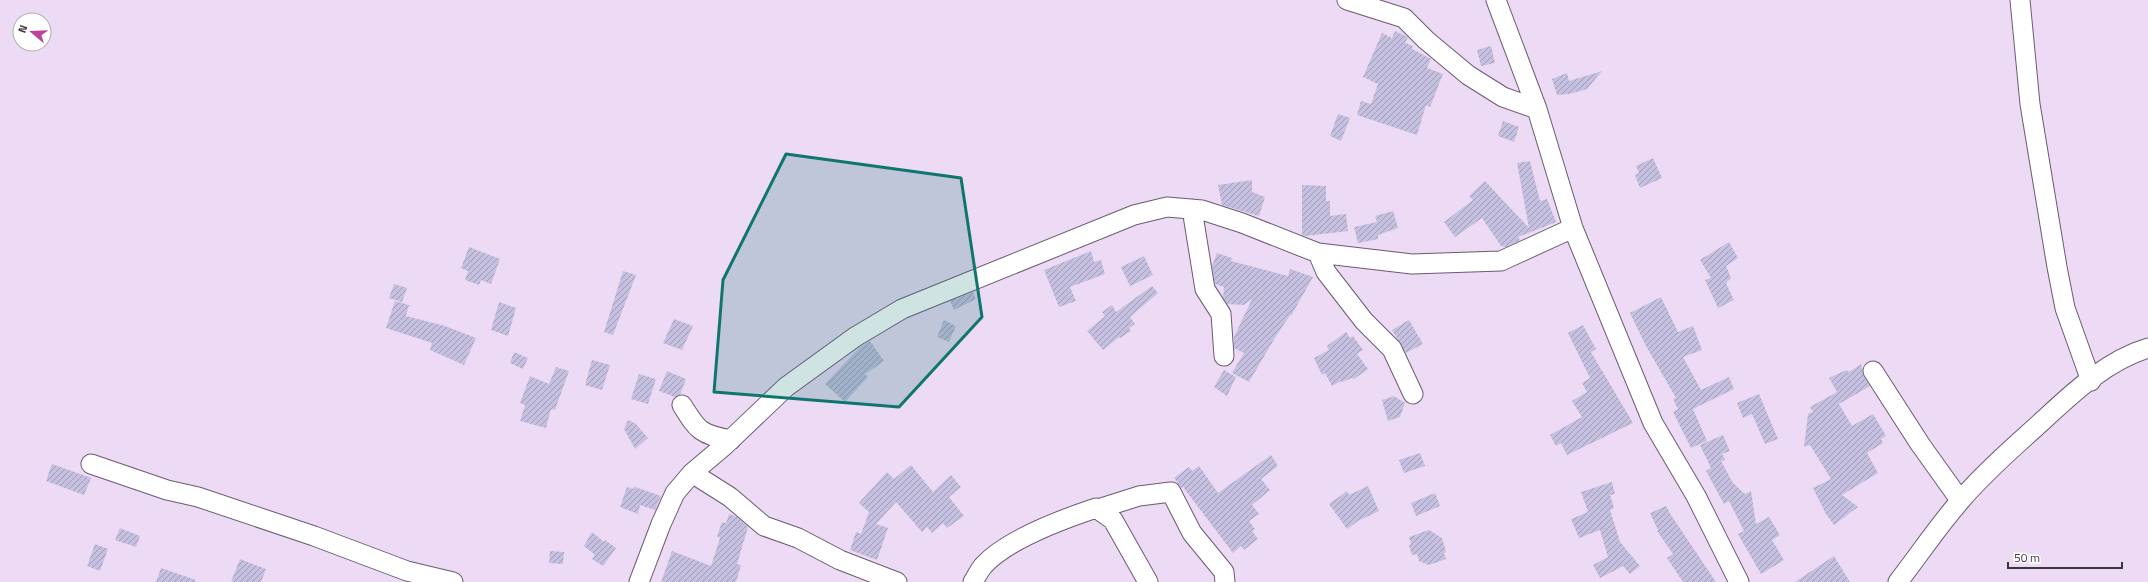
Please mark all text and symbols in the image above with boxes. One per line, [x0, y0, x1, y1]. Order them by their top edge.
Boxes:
north arrow [12, 12, 52, 52]
text: N [14, 23, 31, 35]
scale bar [2008, 544, 2122, 570]
text: 50 m [2014, 548, 2040, 567]

